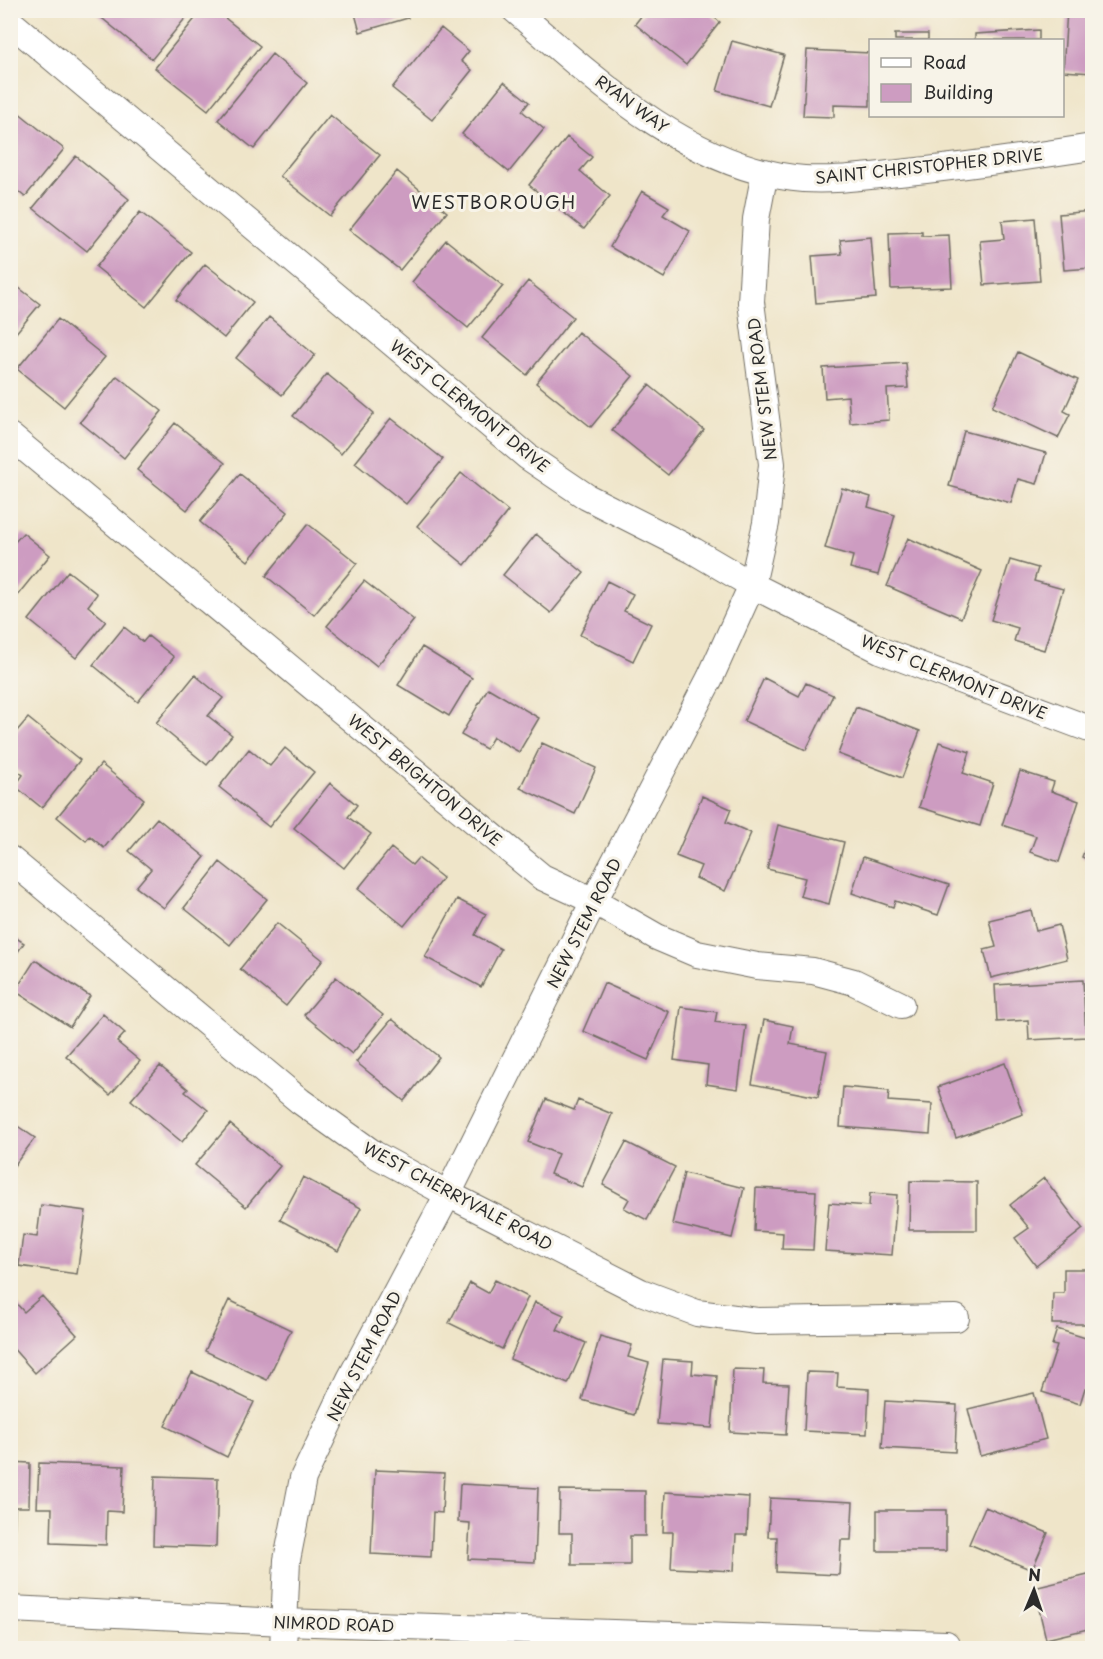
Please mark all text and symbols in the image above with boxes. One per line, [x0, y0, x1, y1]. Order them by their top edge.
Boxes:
legend [869, 39, 1064, 117]
text: Road [923, 48, 967, 75]
street label: RYAN WAY [591, 68, 674, 138]
text: Building [923, 78, 993, 105]
street label: SAINT CHRISTOPHER DRIVE [814, 141, 1044, 189]
district label: WESTBOROUGH [411, 188, 577, 215]
street label: NEW STEM ROAD [740, 316, 782, 462]
street label: WEST CLERMONT DRIVE [386, 333, 556, 477]
street label: WEST CLERMONT DRIVE [858, 628, 1051, 725]
street label: WEST BRIGHTON DRIVE [344, 708, 508, 851]
street label: NEW STEM ROAD [540, 853, 626, 992]
street label: WEST CHERRYVALE ROAD [360, 1135, 557, 1255]
street label: NEW STEM ROAD [320, 1286, 406, 1425]
north arrow [1004, 1560, 1064, 1620]
text: N [1028, 1562, 1041, 1586]
street label: NIMROD ROAD [273, 1609, 395, 1637]

